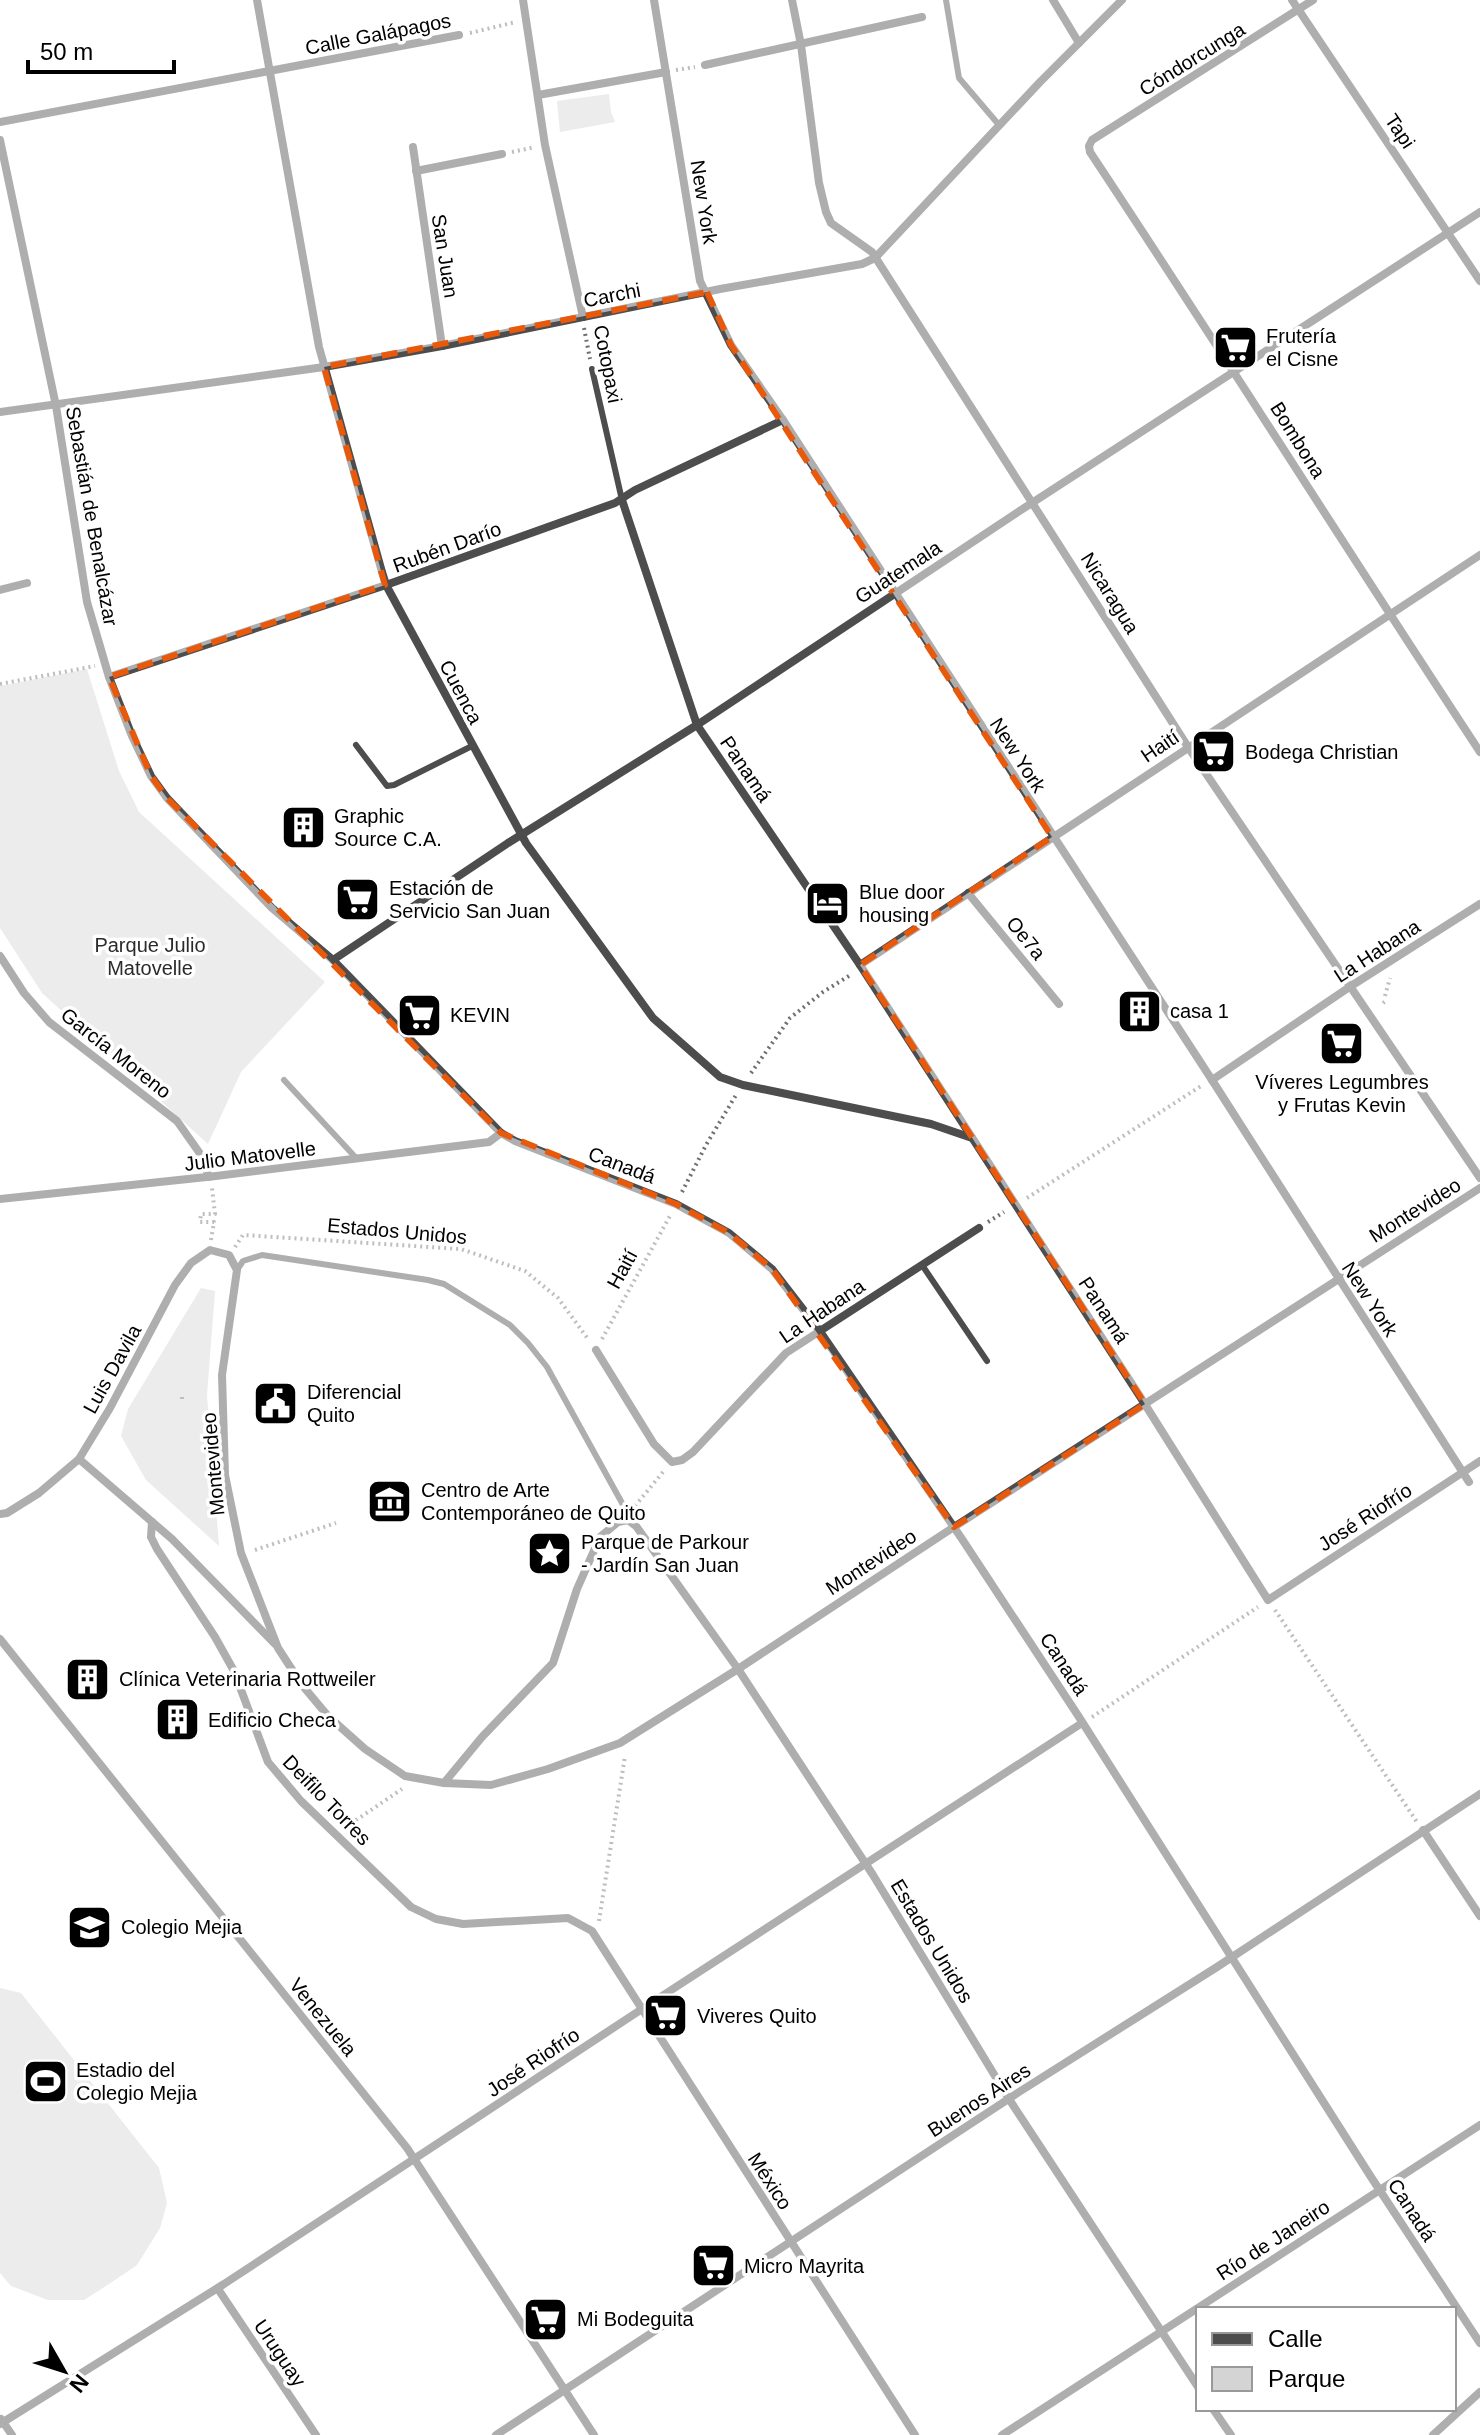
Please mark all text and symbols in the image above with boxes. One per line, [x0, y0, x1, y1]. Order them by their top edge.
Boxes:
street label: Calle Galápagos [303, 9, 453, 59]
street label: Cóndorcunga [1135, 17, 1249, 100]
scale bar [28, 24, 174, 74]
text: 50 m [40, 38, 93, 65]
street label: Tapi [1381, 110, 1419, 152]
street label: New York [687, 159, 722, 246]
street label: San Juan [428, 213, 462, 299]
street label: Carchi [582, 279, 642, 311]
street label: Cotopaxi [590, 323, 626, 405]
supermarket icon: Frutería el Cisne [1211, 323, 1259, 371]
place label: Frutería el Cisne [1266, 325, 1338, 370]
street label: Bombona [1266, 398, 1330, 483]
street label: Sebastián de Benalcázar [62, 405, 122, 628]
street label: Rubén Darío [390, 517, 504, 577]
street label: Guatemala [851, 536, 946, 608]
street label: Nicaragua [1077, 549, 1144, 638]
street label: Cuenca [435, 656, 487, 728]
street label: New York [986, 714, 1051, 797]
street label: Haití [1137, 725, 1184, 767]
supermarket icon: Bodega Christian [1190, 728, 1238, 776]
street label: Panamá [716, 732, 776, 807]
place label: Bodega Christian [1245, 741, 1398, 763]
building icon: Graphic Source C.A. [279, 803, 327, 851]
place label: Graphic Source C.A. [334, 805, 442, 850]
supermarket icon: Estación de Servicio San Juan [334, 876, 382, 924]
place label: Estación de Servicio San Juan [389, 877, 550, 922]
hotel icon: Blue door housing [804, 880, 852, 928]
place label: Blue door housing [859, 881, 945, 926]
street label: Oe7a [1002, 912, 1050, 965]
street label: La Habana [1330, 915, 1425, 987]
park label: Parque Julio Matovelle [94, 934, 206, 979]
building icon: casa 1 [1115, 987, 1163, 1035]
supermarket icon: KEVIN [395, 991, 443, 1039]
place label: casa 1 [1170, 1000, 1229, 1022]
street label: García Moreno [57, 1003, 175, 1103]
place label: KEVIN [450, 1004, 510, 1026]
supermarket icon: Víveres Legumbres y Frutas Kevin [1318, 1019, 1366, 1067]
place label: Víveres Legumbres y Frutas Kevin [1255, 1071, 1429, 1116]
street label: Julio Matovelle [183, 1137, 317, 1175]
street label: Canadá [585, 1142, 659, 1188]
street label: Montevideo [1365, 1173, 1465, 1247]
street label: Estados Unidos [326, 1214, 468, 1248]
street label: Haití [602, 1245, 642, 1292]
street label: New York [1338, 1258, 1403, 1341]
street label: Panamá [1074, 1273, 1134, 1348]
street label: La Habana [775, 1274, 869, 1347]
street label: Luis Davila [79, 1320, 146, 1417]
public building icon: Diferencial Quito [252, 1380, 300, 1428]
place label: Diferencial Quito [307, 1381, 401, 1426]
street label: Montevideo [198, 1412, 228, 1516]
museum icon: Centro de Arte Contemporáneo de Quito [366, 1478, 414, 1526]
place label: Centro de Arte Contemporáneo de Quito [421, 1479, 646, 1524]
street label: José Riofrío [1314, 1479, 1416, 1555]
street label: Montevideo [822, 1525, 920, 1599]
place icon: Parque de Parkour - Jardín San Juan [526, 1530, 574, 1578]
place label: Parque de Parkour - Jardín San Juan [581, 1531, 749, 1576]
street label: Canadá [1036, 1629, 1093, 1700]
building icon: Clínica Veterinaria Rottweiler [64, 1655, 112, 1703]
place label: Clínica Veterinaria Rottweiler [119, 1668, 376, 1690]
building icon: Edificio Checa [153, 1696, 201, 1744]
place label: Edificio Checa [208, 1709, 337, 1731]
street label: Deifilo Torres [279, 1751, 375, 1849]
street label: Estados Unidos [886, 1875, 978, 2007]
school or university icon: Colegio Mejia [66, 1903, 114, 1951]
place label: Colegio Mejia [121, 1916, 243, 1938]
street label: Venezuela [285, 1974, 361, 2061]
supermarket icon: Viveres Quito [642, 1992, 690, 2040]
place label: Viveres Quito [697, 2005, 817, 2027]
street label: José Riofrío [483, 2023, 583, 2101]
sports icon: Estadio del Colegio Mejia [21, 2057, 69, 2105]
place label: Estadio del Colegio Mejia [76, 2059, 198, 2104]
street label: Buenos Aires [924, 2059, 1034, 2141]
street label: México [744, 2148, 796, 2214]
street label: Canadá [1384, 2175, 1441, 2246]
street label: Río de Janeiro [1212, 2195, 1334, 2285]
supermarket icon: Micro Mayrita [689, 2242, 737, 2290]
place label: Micro Mayrita [744, 2255, 865, 2277]
supermarket icon: Mi Bodeguita [522, 2295, 570, 2343]
legend [1196, 2307, 1456, 2411]
place label: Mi Bodeguita [577, 2308, 695, 2330]
street label: Uruguay [250, 2316, 310, 2390]
text: Calle [1268, 2325, 1323, 2352]
north arrow [24, 2331, 104, 2411]
text: Parque [1268, 2365, 1345, 2392]
text: N [64, 2369, 94, 2397]

